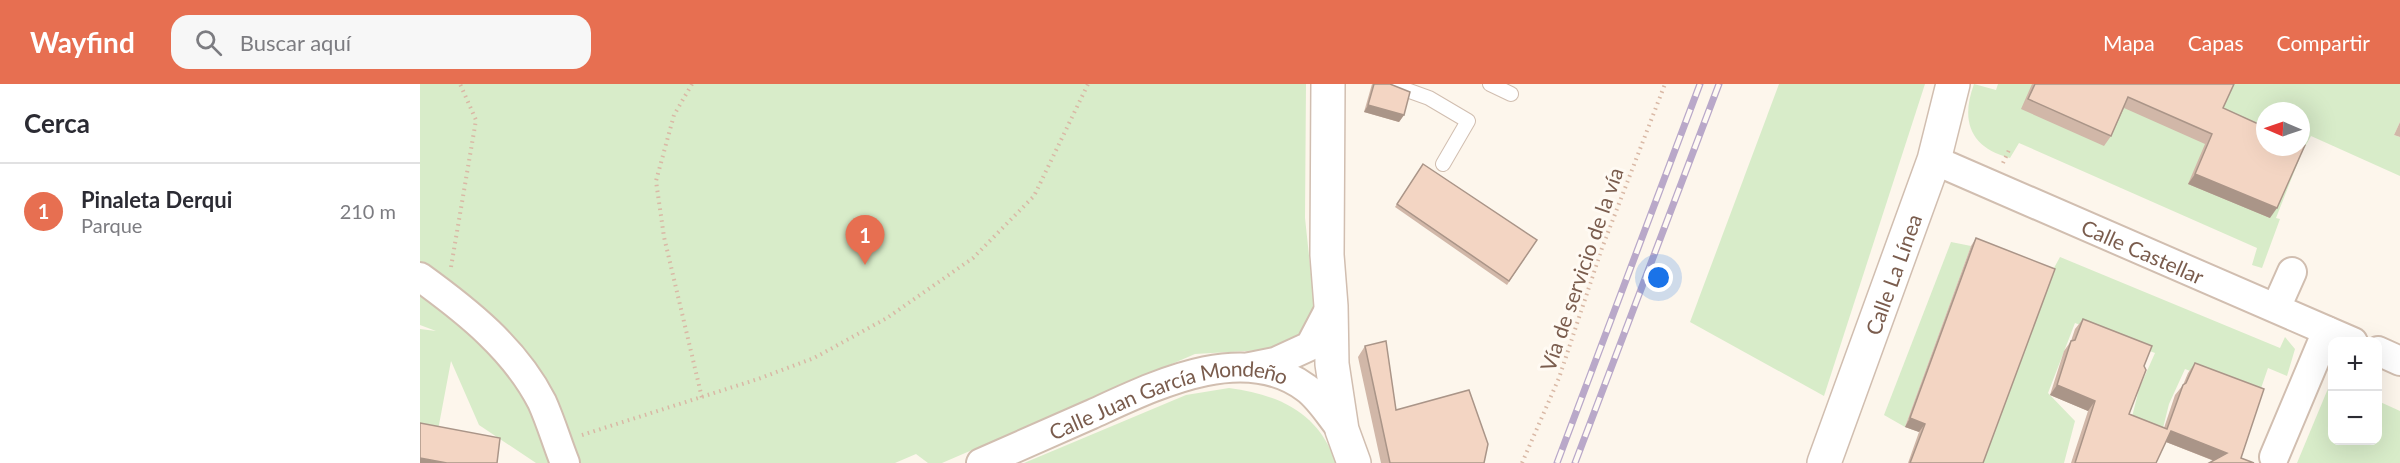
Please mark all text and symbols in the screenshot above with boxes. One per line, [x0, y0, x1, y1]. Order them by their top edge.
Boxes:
search box [171, 15, 591, 69]
text: Wayfind [30, 25, 135, 59]
icon: search [192, 26, 225, 59]
text: Buscar aquí [240, 29, 351, 56]
text: Mapa [2103, 30, 2155, 55]
text: Capas [2188, 30, 2244, 55]
text: Compartir [2277, 30, 2370, 55]
north arrow [2256, 102, 2310, 156]
text: Cerca [24, 107, 90, 139]
street label: Vía de servicio de la vía [1534, 164, 1628, 374]
text: Pinaleta Derqui [81, 186, 232, 213]
text: 1 [38, 199, 49, 223]
text: 210 m [340, 199, 396, 223]
street label: Calle La Línea [1859, 210, 1926, 338]
text: Parque [81, 213, 142, 237]
street label: Calle Castellar [2078, 213, 2209, 289]
pin: 1 [846, 216, 884, 265]
your location [1644, 263, 1673, 292]
map controls [2328, 337, 2382, 445]
button: + [2328, 337, 2382, 391]
street label: Calle Juan García Mondeño [1045, 355, 1292, 444]
button: − [2328, 391, 2382, 445]

